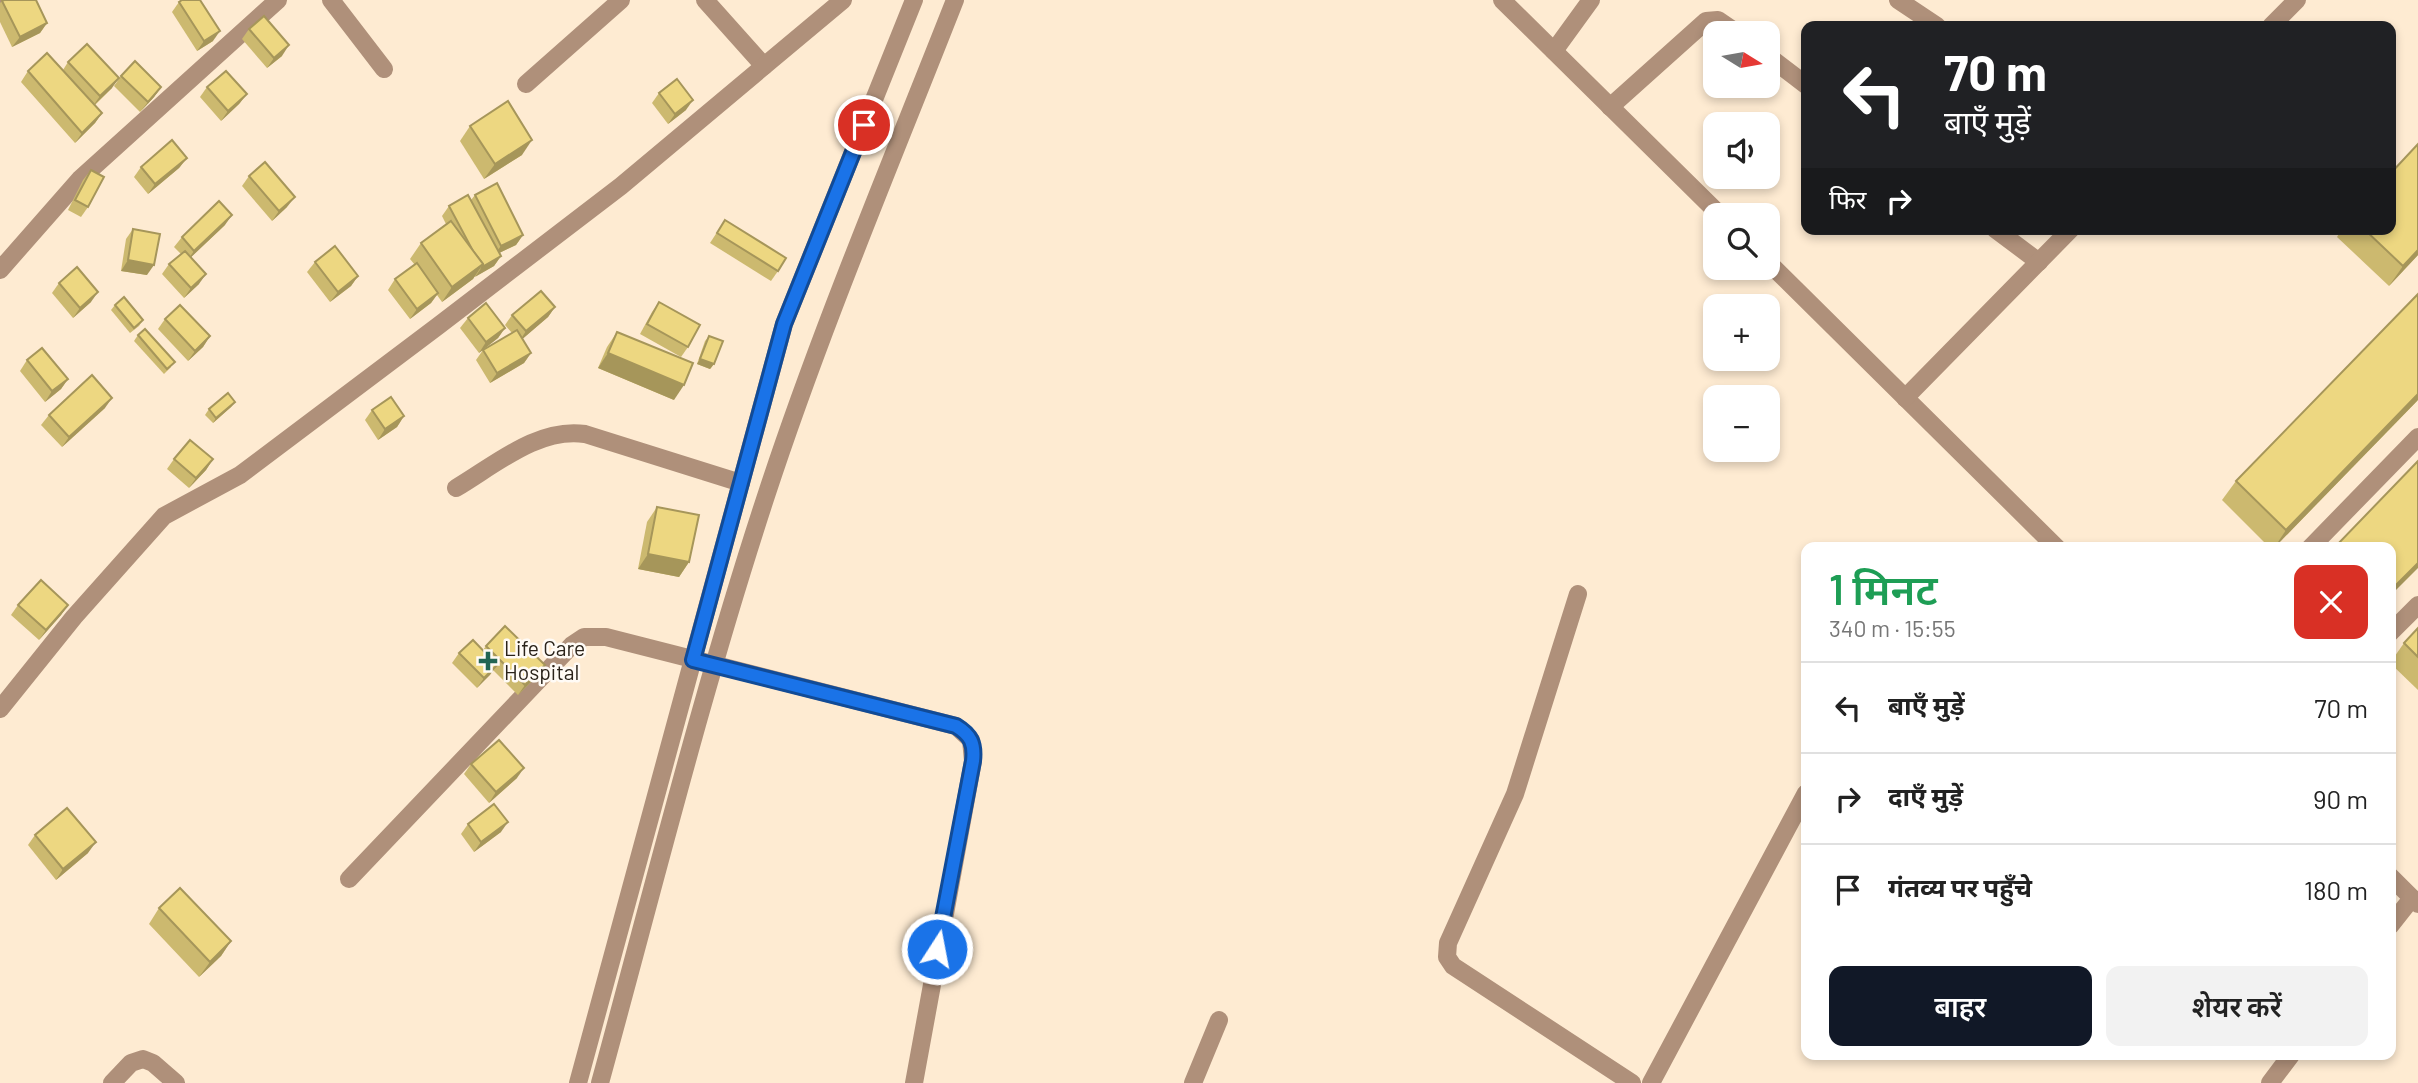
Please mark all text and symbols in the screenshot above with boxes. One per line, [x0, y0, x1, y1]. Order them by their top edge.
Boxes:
north arrow [1703, 21, 1780, 98]
map controls [1703, 21, 1780, 462]
text: 70 m [1944, 42, 2047, 101]
icon: left [1829, 49, 1920, 140]
pin [834, 95, 894, 155]
text: बाएँ मुड़ें [1944, 102, 2031, 140]
icon: arrive [845, 106, 883, 144]
button: sound [1703, 112, 1780, 189]
icon: right [1880, 182, 1918, 220]
text: फिर [1829, 183, 1866, 214]
button: search [1703, 203, 1780, 280]
button: + [1703, 294, 1780, 371]
button: − [1703, 385, 1780, 462]
text: 1 मिनट [1829, 563, 1938, 613]
button: close [2294, 565, 2368, 639]
text: 340 m · 15:55 [1829, 614, 1955, 642]
place label: Life Care Hospital [504, 635, 585, 684]
marker: Life Care Hospital [478, 651, 498, 671]
icon: left [1829, 689, 1867, 727]
text: बाएँ मुड़ें [1888, 689, 1965, 720]
text: 70 m [2314, 692, 2368, 723]
icon: right [1829, 780, 1867, 818]
text: दाएँ मुड़ें [1888, 780, 1963, 811]
text: 90 m [2313, 783, 2368, 814]
icon: arrive [1829, 871, 1867, 909]
text: गंतव्य पर पहुँचे [1888, 871, 2032, 902]
text: 180 m [2304, 874, 2368, 905]
position arrow [900, 912, 974, 986]
button: बाहर [1829, 966, 2092, 1046]
button: शेयर करें [2106, 966, 2368, 1046]

